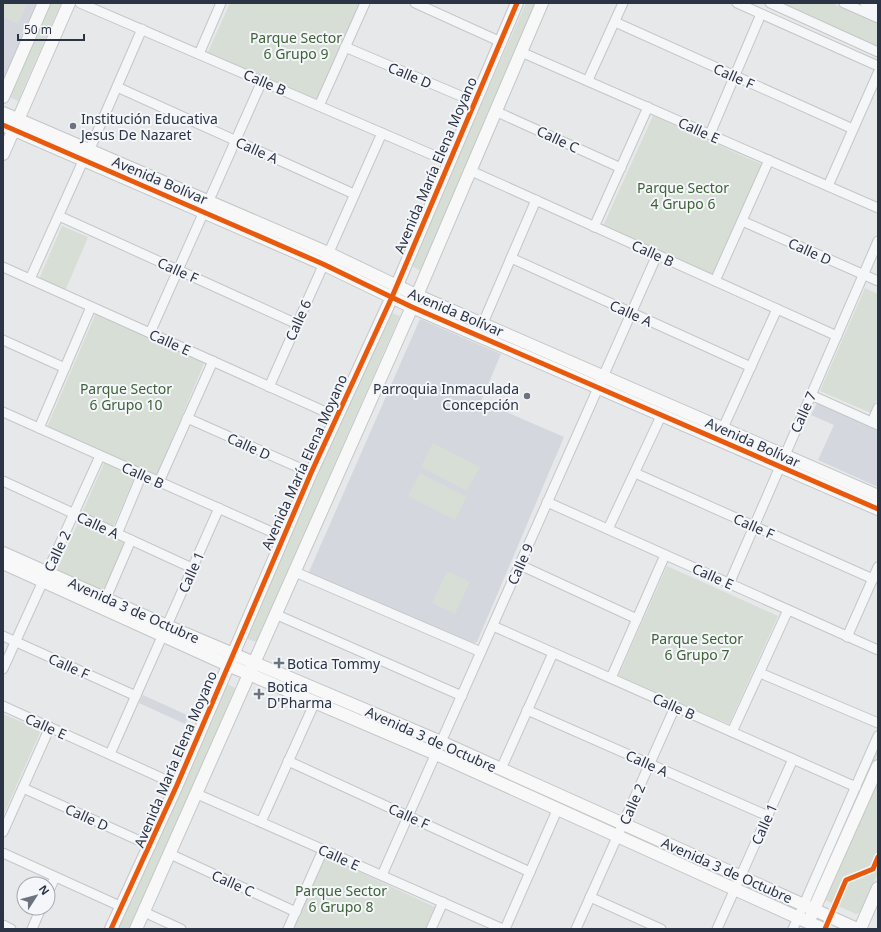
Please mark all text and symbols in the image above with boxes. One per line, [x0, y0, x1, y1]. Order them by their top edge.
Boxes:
scale bar [18, 16, 84, 42]
text: 50 m [24, 21, 52, 38]
park label: Parque Sector 6 Grupo 9 [250, 28, 342, 63]
street label: Calle D [385, 57, 435, 93]
street label: Calle F [711, 59, 757, 93]
street label: Calle B [241, 65, 289, 99]
street label: Avenida María Elena Moyano [389, 74, 481, 256]
place label: Institución Educativa Jesus De Nazaret [79, 109, 218, 144]
street label: Calle E [675, 113, 723, 147]
marker: Institución Educativa Jesus De Nazaret [68, 121, 78, 131]
street label: Calle C [534, 121, 582, 157]
street label: Calle A [233, 132, 281, 168]
street label: Avenida Bolívar [109, 151, 211, 209]
park label: Parque Sector 4 Grupo 6 [637, 178, 729, 213]
street label: Calle D [785, 233, 835, 269]
street label: Calle B [629, 235, 677, 271]
street label: Calle F [155, 253, 201, 287]
street label: Avenida Bolívar [405, 283, 507, 341]
street label: Calle A [607, 295, 655, 331]
street label: Calle 6 [280, 296, 316, 344]
street label: Calle E [146, 325, 194, 359]
street label: Avenida María Elena Moyano [257, 371, 351, 553]
park label: Parque Sector 6 Grupo 10 [80, 379, 172, 414]
place label: Parroquia Inmaculada Concepción [373, 379, 519, 414]
street label: Calle 7 [785, 388, 821, 436]
marker: Parroquia Inmaculada Concepción [522, 391, 532, 401]
street label: Avenida Bolívar [703, 413, 804, 471]
street label: Calle D [224, 428, 274, 464]
street label: Calle B [119, 457, 167, 493]
street label: Calle A [74, 507, 122, 543]
street label: Calle F [731, 509, 777, 543]
street label: Calle 2 [39, 527, 75, 575]
street label: Calle 9 [502, 540, 538, 588]
street label: Calle 1 [173, 548, 209, 596]
street label: Calle E [689, 559, 737, 593]
street label: Avenida 3 de Octubre [66, 573, 203, 647]
park label: Parque Sector 6 Grupo 7 [651, 629, 743, 664]
street label: Calle F [46, 649, 92, 683]
place label: Botica Tommy [287, 654, 381, 673]
marker: Botica Tommy [274, 658, 284, 668]
street label: Avenida María Elena Moyano [129, 668, 221, 850]
place label: Botica D'Pharma [267, 677, 332, 712]
street label: Calle B [650, 688, 698, 724]
marker: Botica D'Pharma [254, 689, 264, 699]
street label: Avenida 3 de Octubre [363, 702, 500, 776]
street label: Calle E [22, 709, 70, 743]
street label: Calle A [623, 745, 671, 781]
street label: Calle 2 [614, 780, 650, 828]
street label: Calle D [62, 799, 112, 835]
street label: Calle F [386, 799, 432, 833]
street label: Calle 1 [746, 800, 782, 848]
street label: Avenida 3 de Octubre [659, 833, 796, 907]
street label: Calle E [315, 840, 363, 874]
street label: Calle C [209, 865, 257, 901]
north arrow [16, 876, 56, 916]
park label: Parque Sector 6 Grupo 8 [295, 881, 387, 916]
text: N [36, 882, 53, 898]

